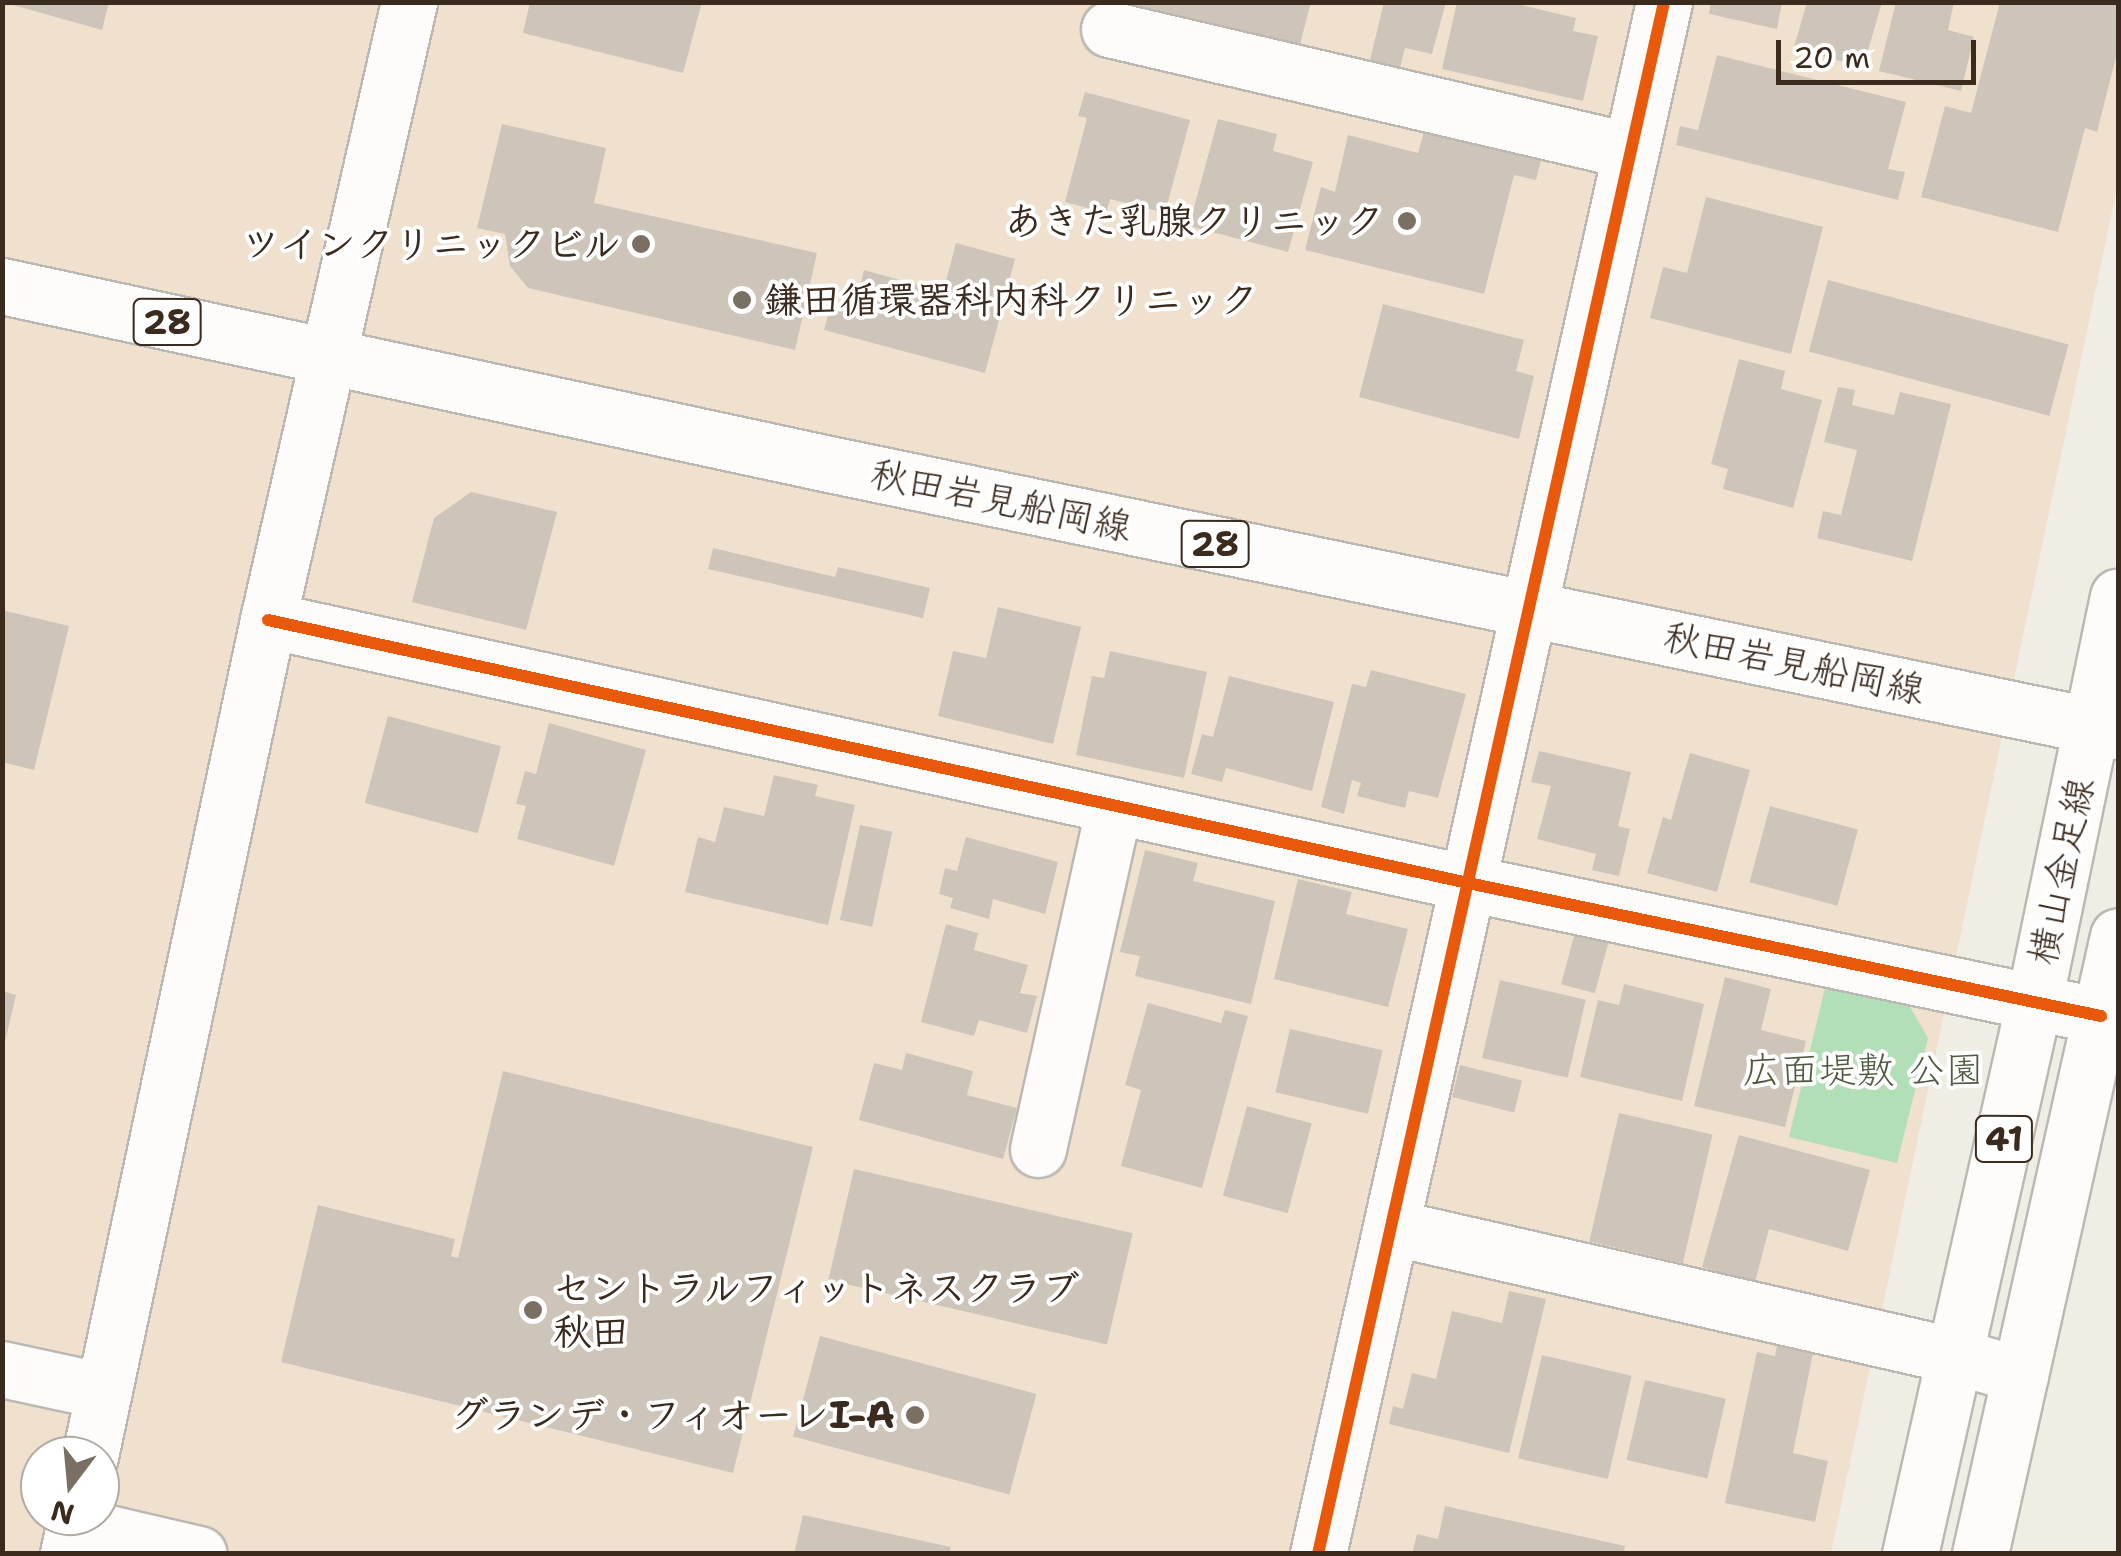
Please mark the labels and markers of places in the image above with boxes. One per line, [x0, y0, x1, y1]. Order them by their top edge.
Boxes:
place label: あきた乳腺クリニック [1004, 198, 1384, 244]
marker: あきた乳腺クリニック [1394, 208, 1420, 234]
place label: ツインクリニックビル [241, 221, 621, 267]
marker: ツインクリニックビル [630, 233, 652, 255]
place label: 鎌田循環器科内科クリニック [764, 277, 1258, 323]
marker: 鎌田循環器科内科クリニック [729, 287, 755, 313]
place label: セントラルフィットネスクラブ 秋田 [553, 1265, 1085, 1355]
marker: セントラルフィットネスクラブ 秋田 [522, 1299, 544, 1321]
place label: グランデ・フィオーレI-A [449, 1392, 895, 1438]
marker: グランデ・フィオーレI-A [904, 1404, 926, 1426]

